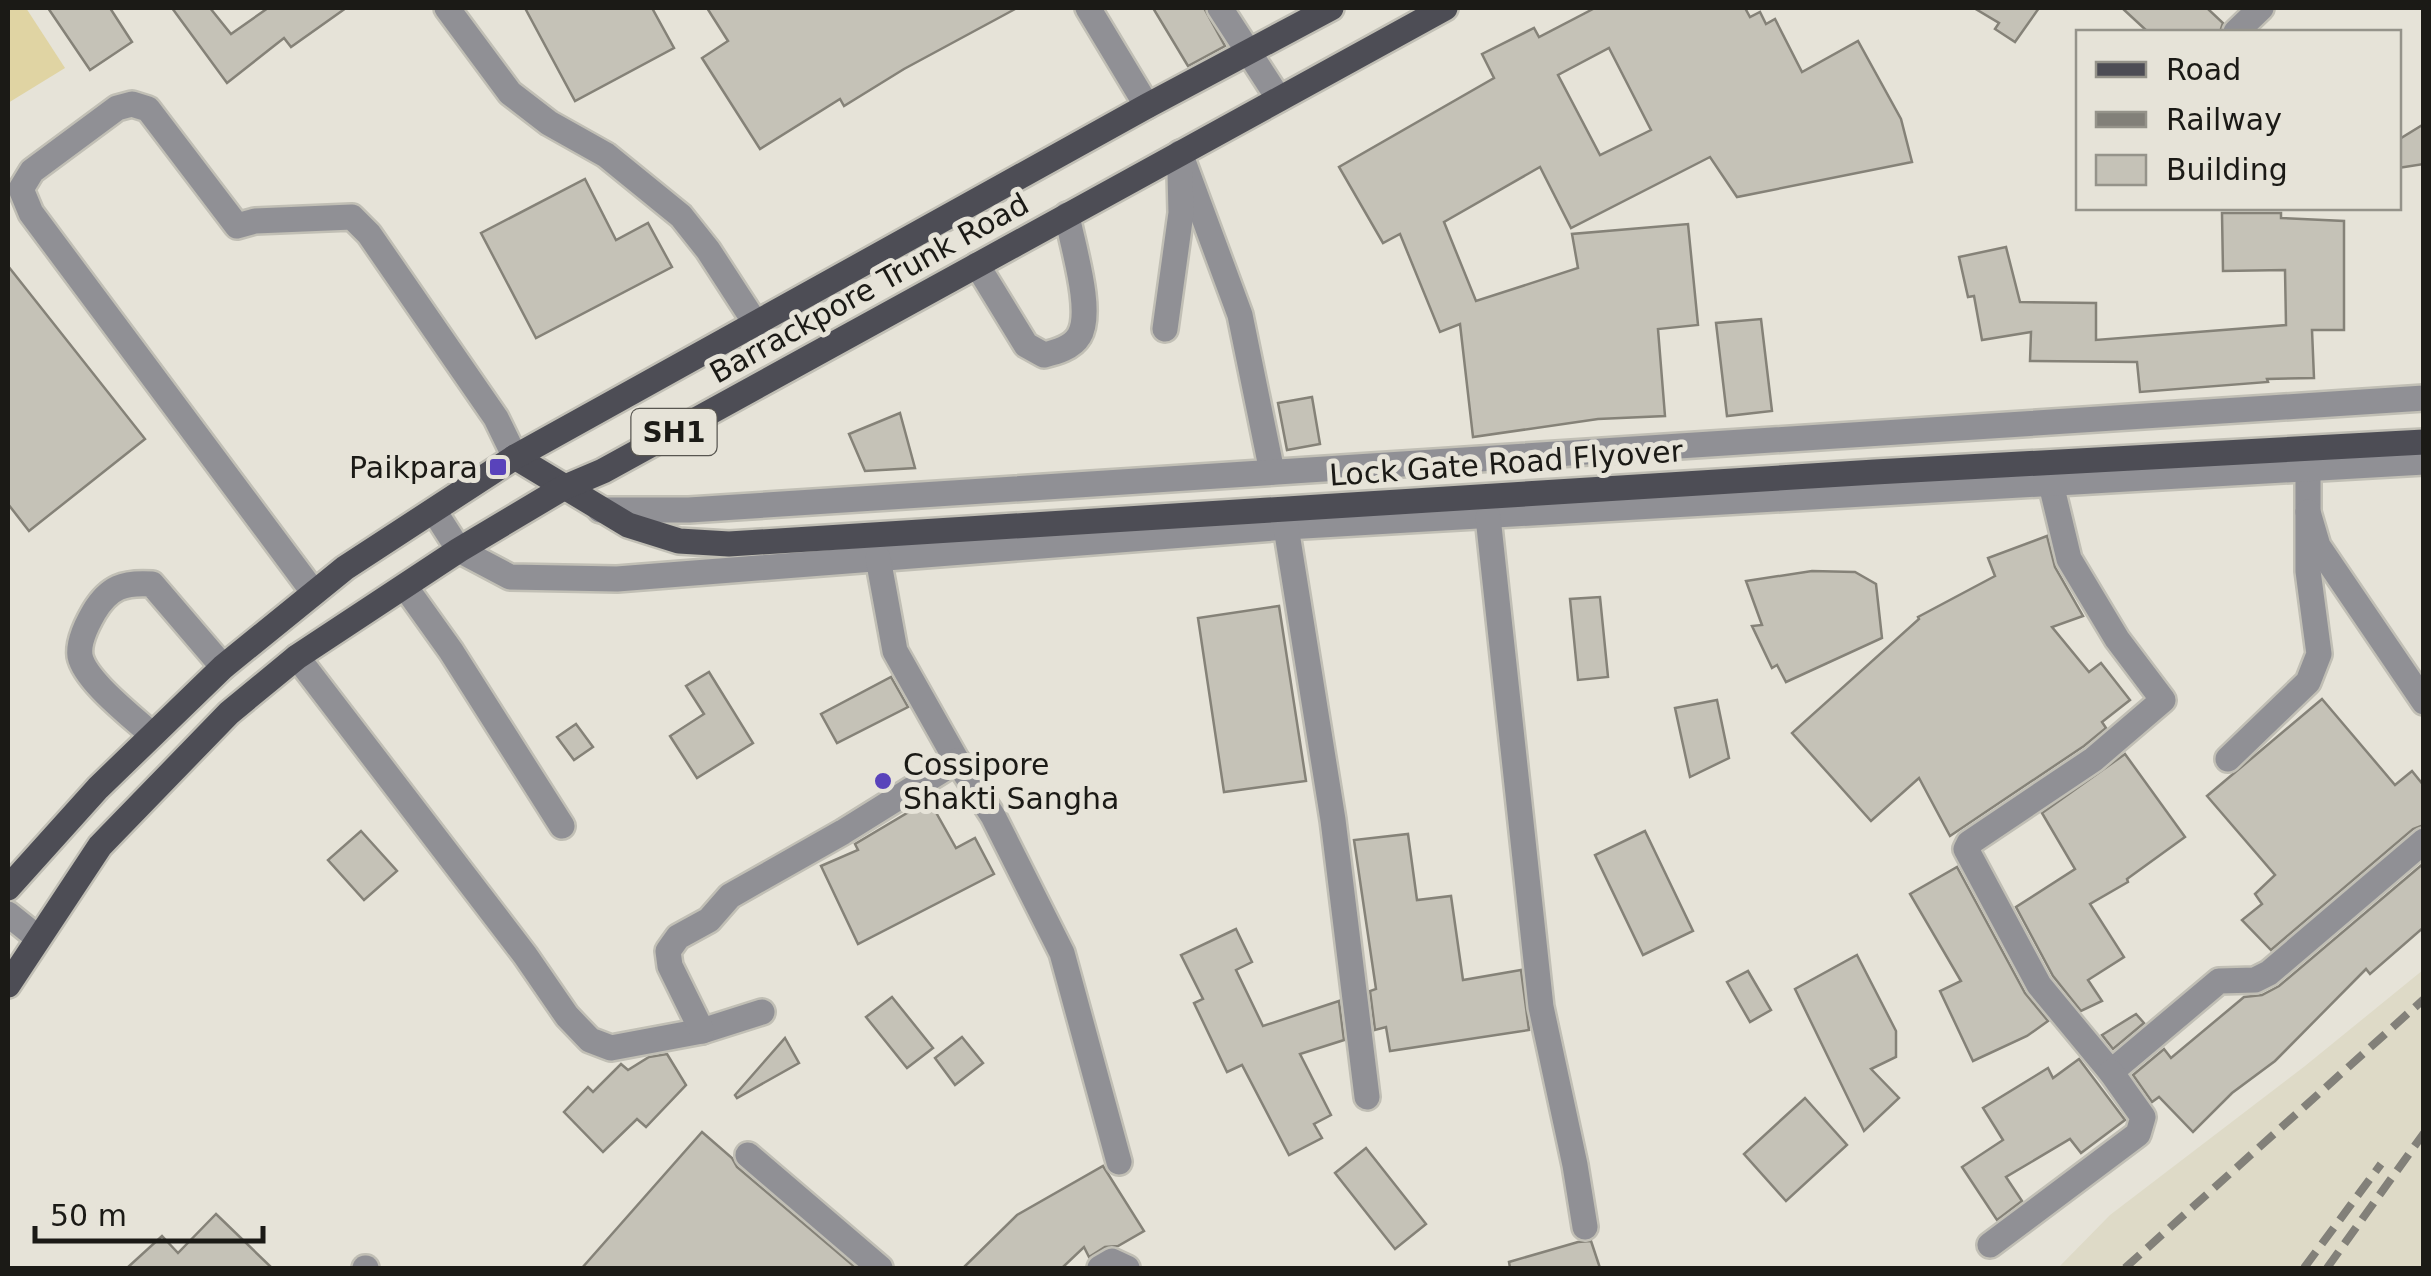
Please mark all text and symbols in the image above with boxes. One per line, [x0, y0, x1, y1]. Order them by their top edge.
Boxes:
legend [2076, 30, 2401, 210]
text: Road [2166, 52, 2241, 87]
text: Railway [2166, 102, 2282, 137]
text: Building [2166, 152, 2288, 187]
street label: Barrackpore Trunk Road [704, 186, 1034, 390]
road number: SH1 [632, 409, 716, 455]
street label: Lock Gate Road Flyover [1328, 433, 1685, 493]
place label: Paikpara [349, 450, 478, 485]
marker: Paikpara [487, 456, 509, 478]
place label: Cossipore Shakti Sangha [903, 747, 1119, 816]
marker: Cossipore Shakti Sangha [872, 770, 894, 792]
scale bar [35, 1181, 262, 1243]
text: 50 m [50, 1198, 127, 1233]

